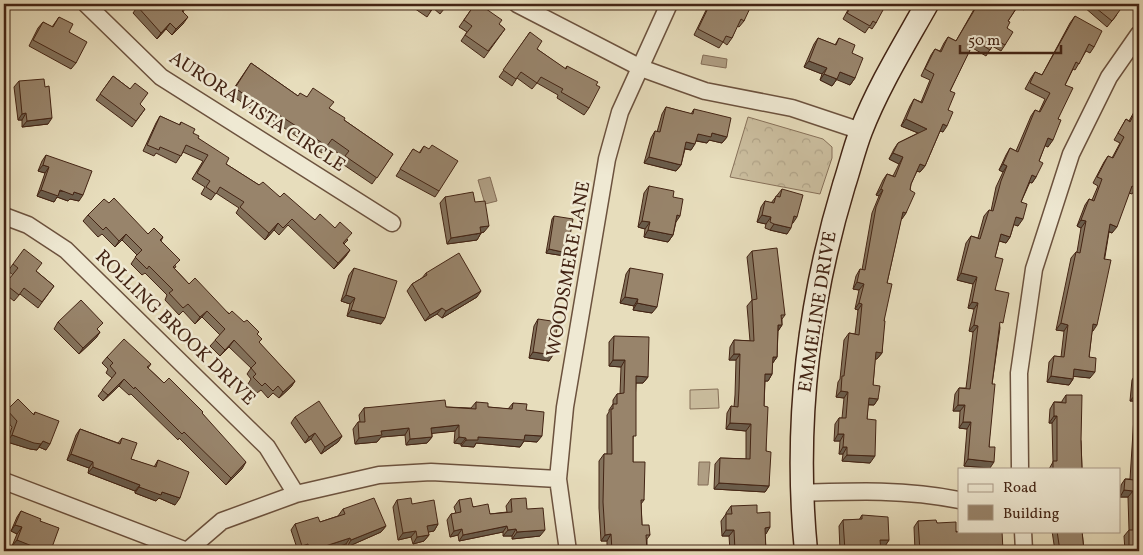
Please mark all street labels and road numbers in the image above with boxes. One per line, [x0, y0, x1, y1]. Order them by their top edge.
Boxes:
street label: AURORA VISTA CIRCLE [164, 45, 350, 179]
street label: WOODSMERE LANE [541, 179, 597, 359]
street label: EMMELINE DRIVE [792, 229, 844, 395]
street label: ROLLING BROOK DRIVE [89, 244, 261, 412]

